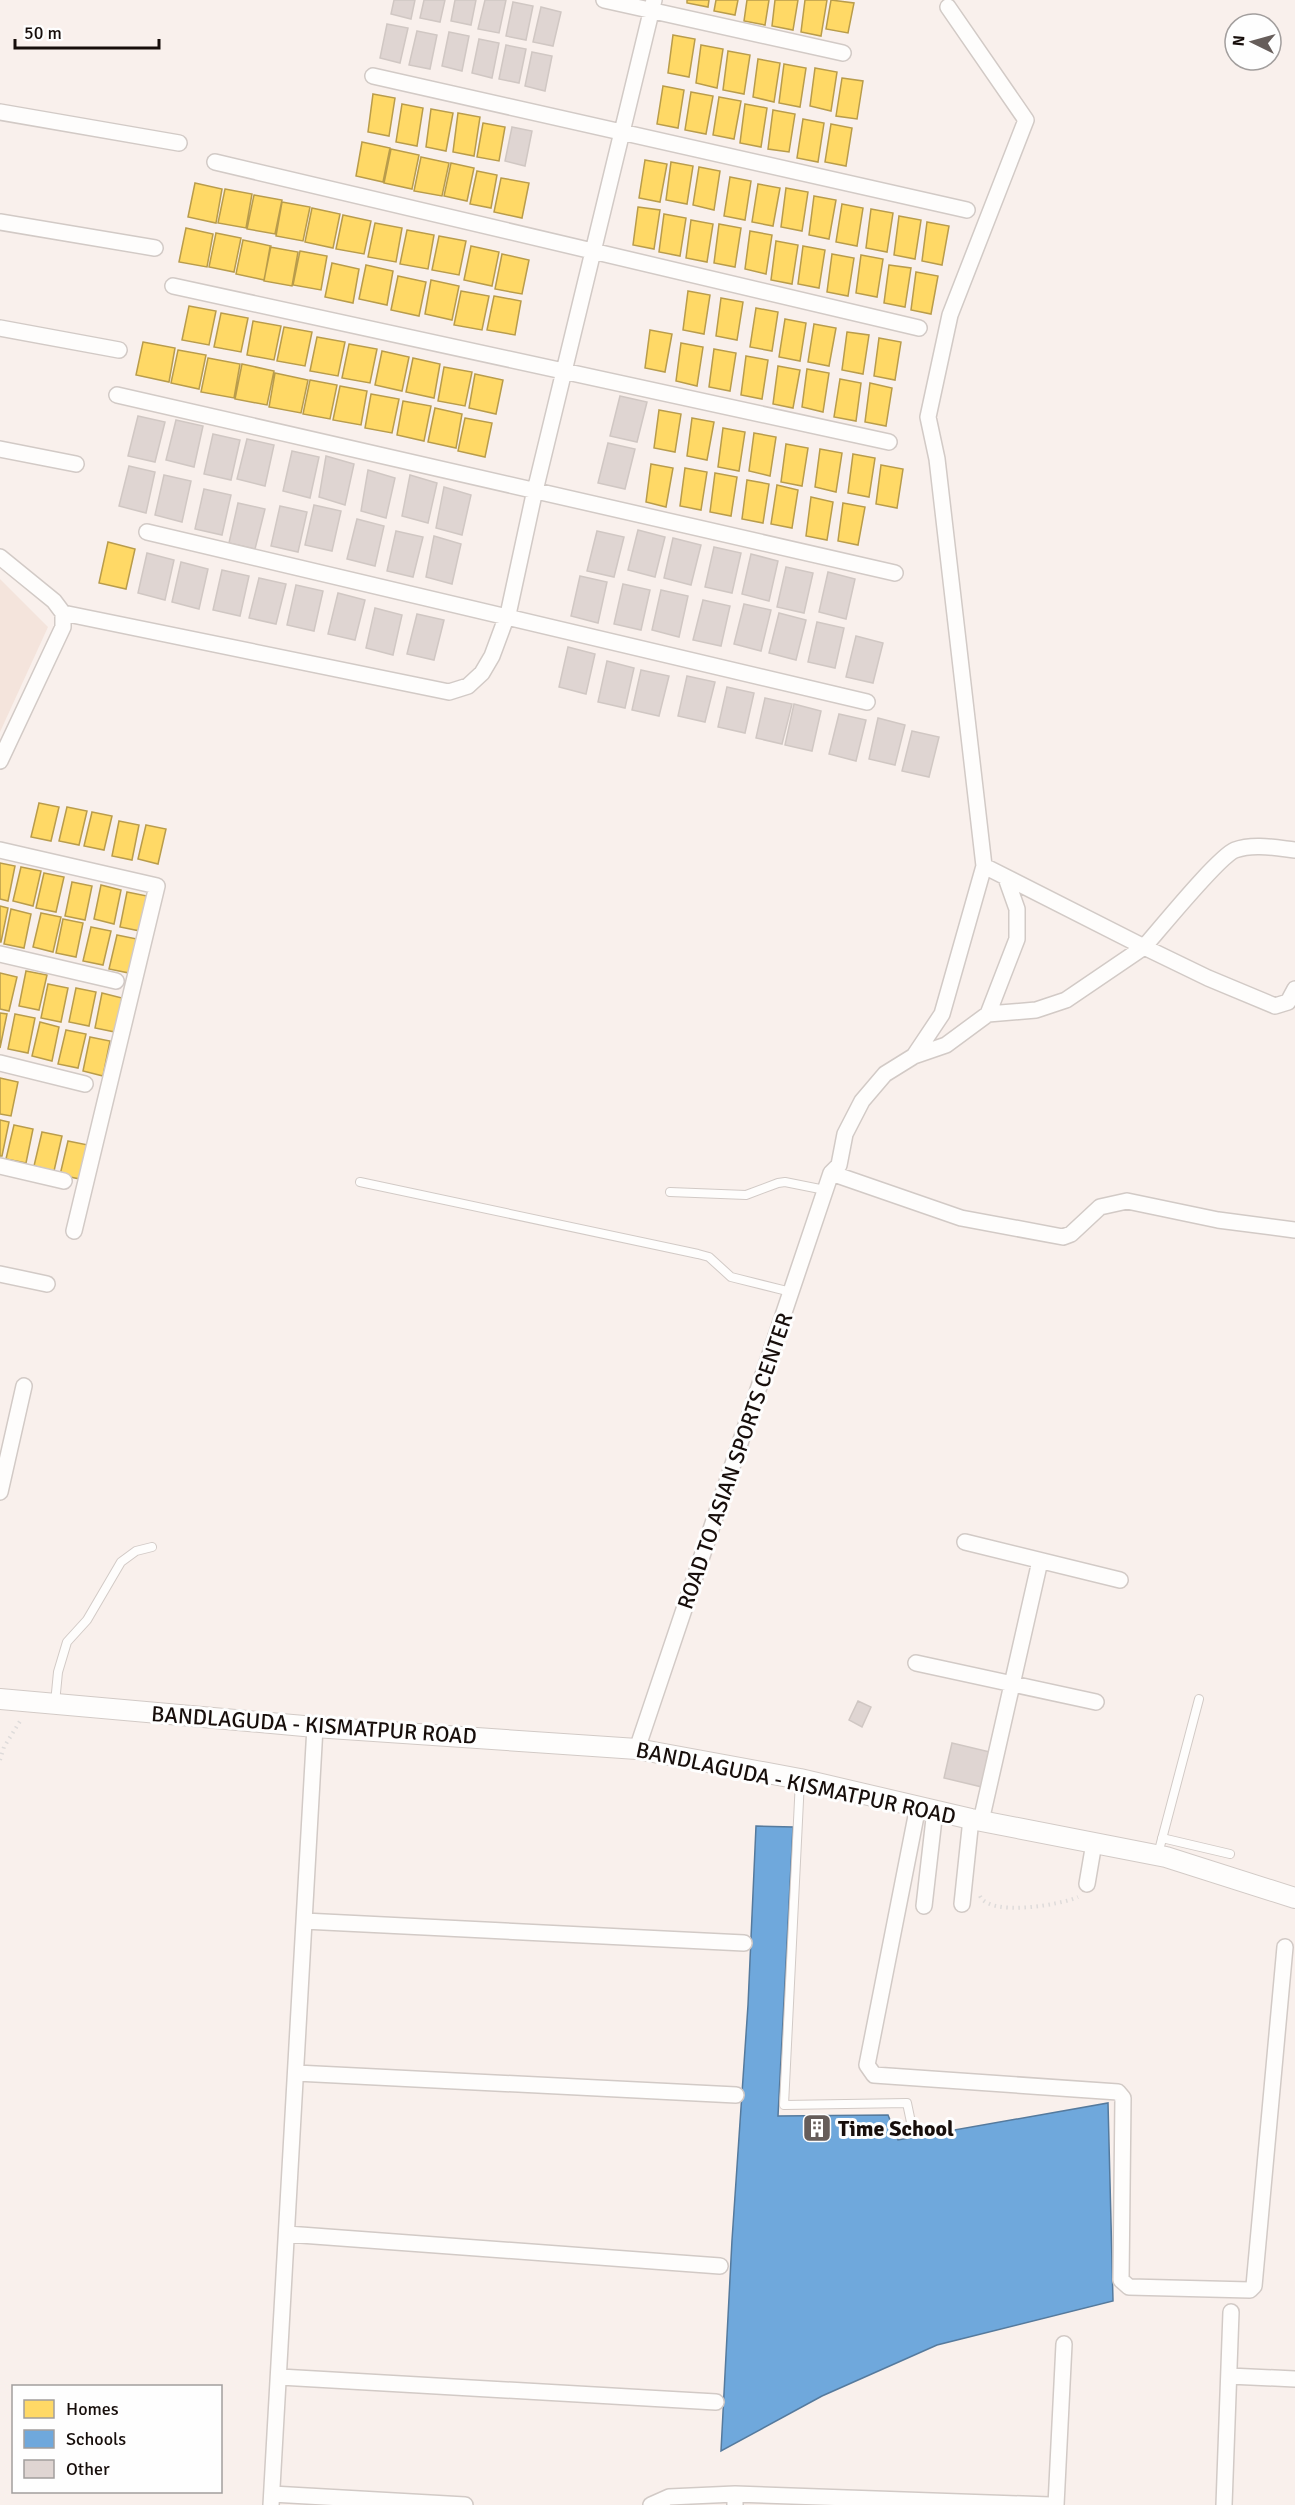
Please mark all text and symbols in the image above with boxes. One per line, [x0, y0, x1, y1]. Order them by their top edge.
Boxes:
scale bar [15, 12, 159, 50]
north arrow [1223, 12, 1283, 72]
text: 50 m [24, 22, 62, 44]
text: N [1229, 34, 1250, 47]
street label: ROAD TO ASIAN SPORTS CENTER [671, 1309, 799, 1613]
street label: BANDLAGUDA - KISMATPUR ROAD [150, 1700, 478, 1750]
street label: BANDLAGUDA - KISMATPUR ROAD [634, 1736, 958, 1830]
building icon: Time School [801, 2112, 833, 2144]
place label: Time School [838, 2115, 954, 2142]
legend [12, 2385, 222, 2493]
text: Homes [66, 2398, 119, 2420]
text: Schools [66, 2428, 126, 2450]
text: Other [66, 2458, 110, 2480]

